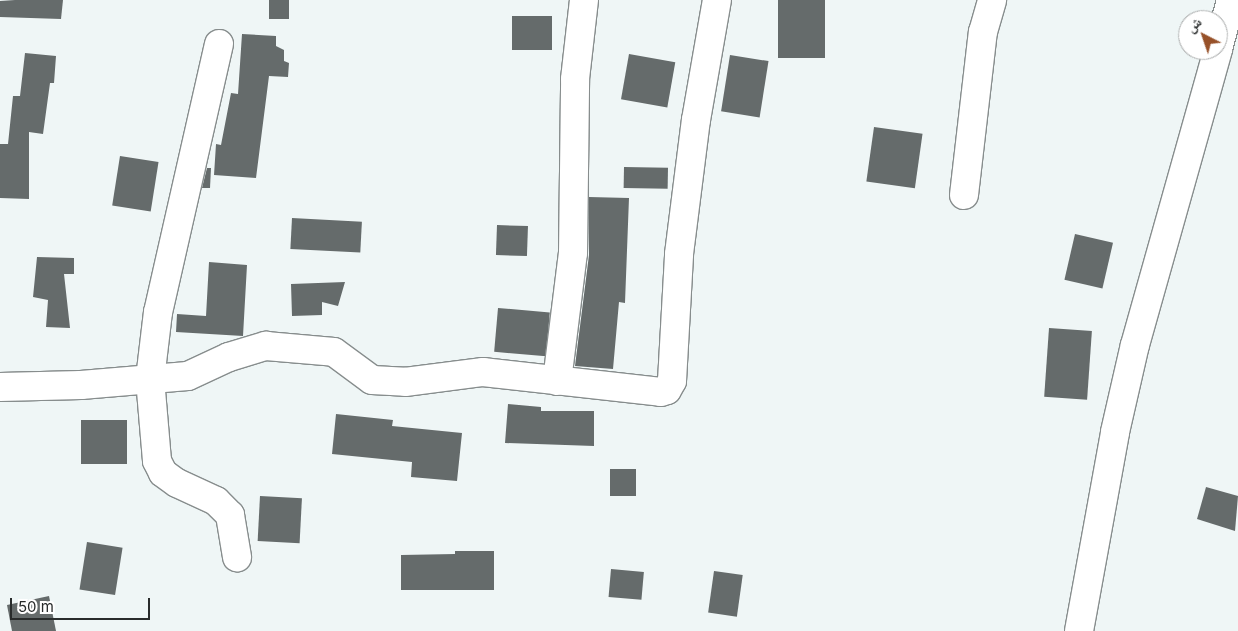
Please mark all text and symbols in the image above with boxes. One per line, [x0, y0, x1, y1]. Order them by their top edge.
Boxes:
north arrow [1178, 10, 1228, 60]
text: ش [1182, 13, 1205, 35]
scale bar [12, 588, 152, 620]
text: 50 m [18, 597, 54, 616]

